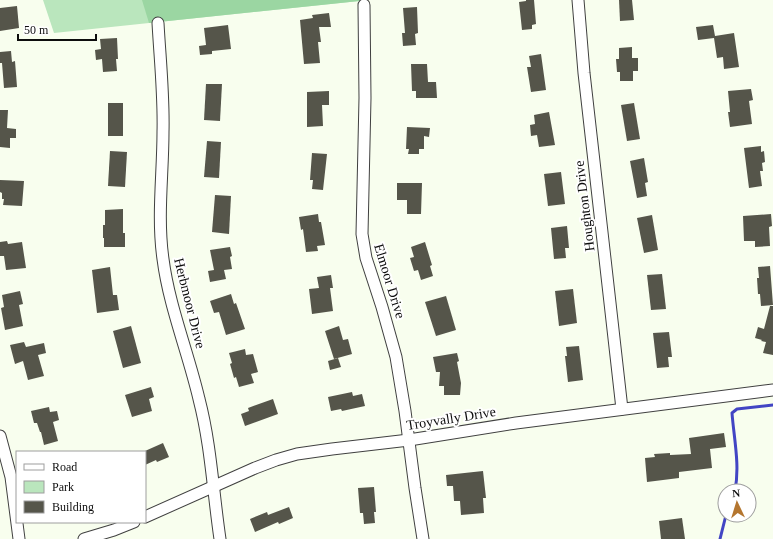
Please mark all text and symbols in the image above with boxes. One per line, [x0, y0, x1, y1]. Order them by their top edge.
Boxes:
scale bar [18, 16, 96, 42]
text: 50 m [24, 23, 49, 37]
street label: Houghton Drive [571, 160, 598, 252]
street label: Elmoor Drive [371, 242, 408, 320]
street label: Herbmoor Drive [171, 256, 208, 350]
street label: Troyvally Drive [405, 404, 497, 433]
legend [16, 451, 146, 523]
text: Road [52, 460, 77, 474]
text: Park [52, 480, 74, 494]
north arrow [717, 483, 757, 523]
text: N [732, 487, 741, 499]
text: Building [52, 500, 94, 514]

